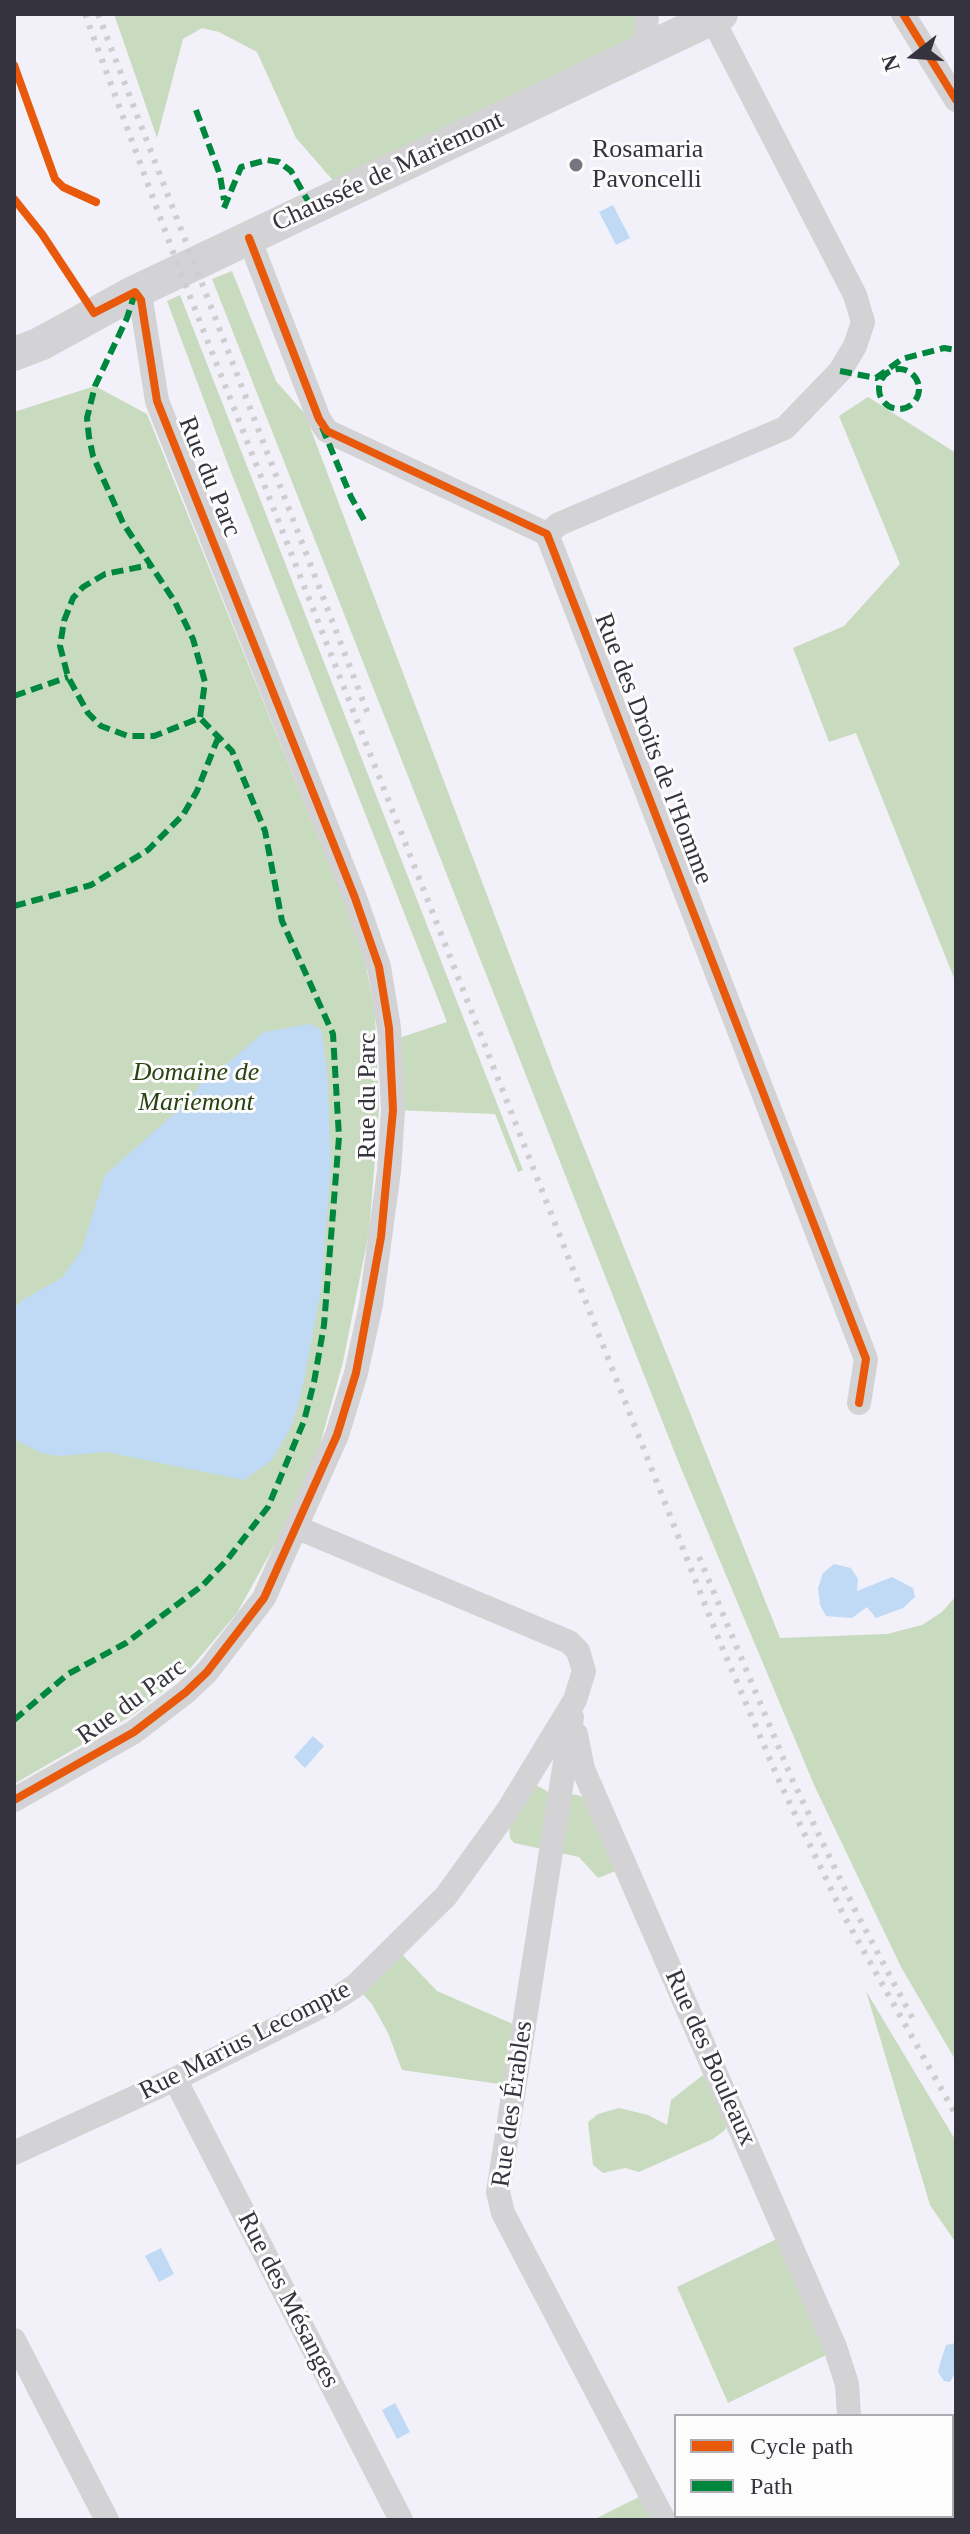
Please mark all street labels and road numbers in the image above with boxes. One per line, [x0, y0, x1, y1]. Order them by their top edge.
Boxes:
street label: Chaussée de Mariemont [268, 105, 508, 239]
street label: Rue du Parc [171, 412, 247, 542]
street label: Rue des Droits de l'Homme [587, 609, 719, 889]
street label: Rue du Parc [352, 1032, 384, 1160]
street label: Rue du Parc [71, 1652, 193, 1752]
street label: Rue des Bouleaux [657, 1965, 763, 2151]
street label: Rue Marius Lecompte [134, 1974, 356, 2108]
street label: Rue des Érables [486, 2019, 540, 2189]
street label: Rue des Mésanges [230, 2207, 346, 2393]

